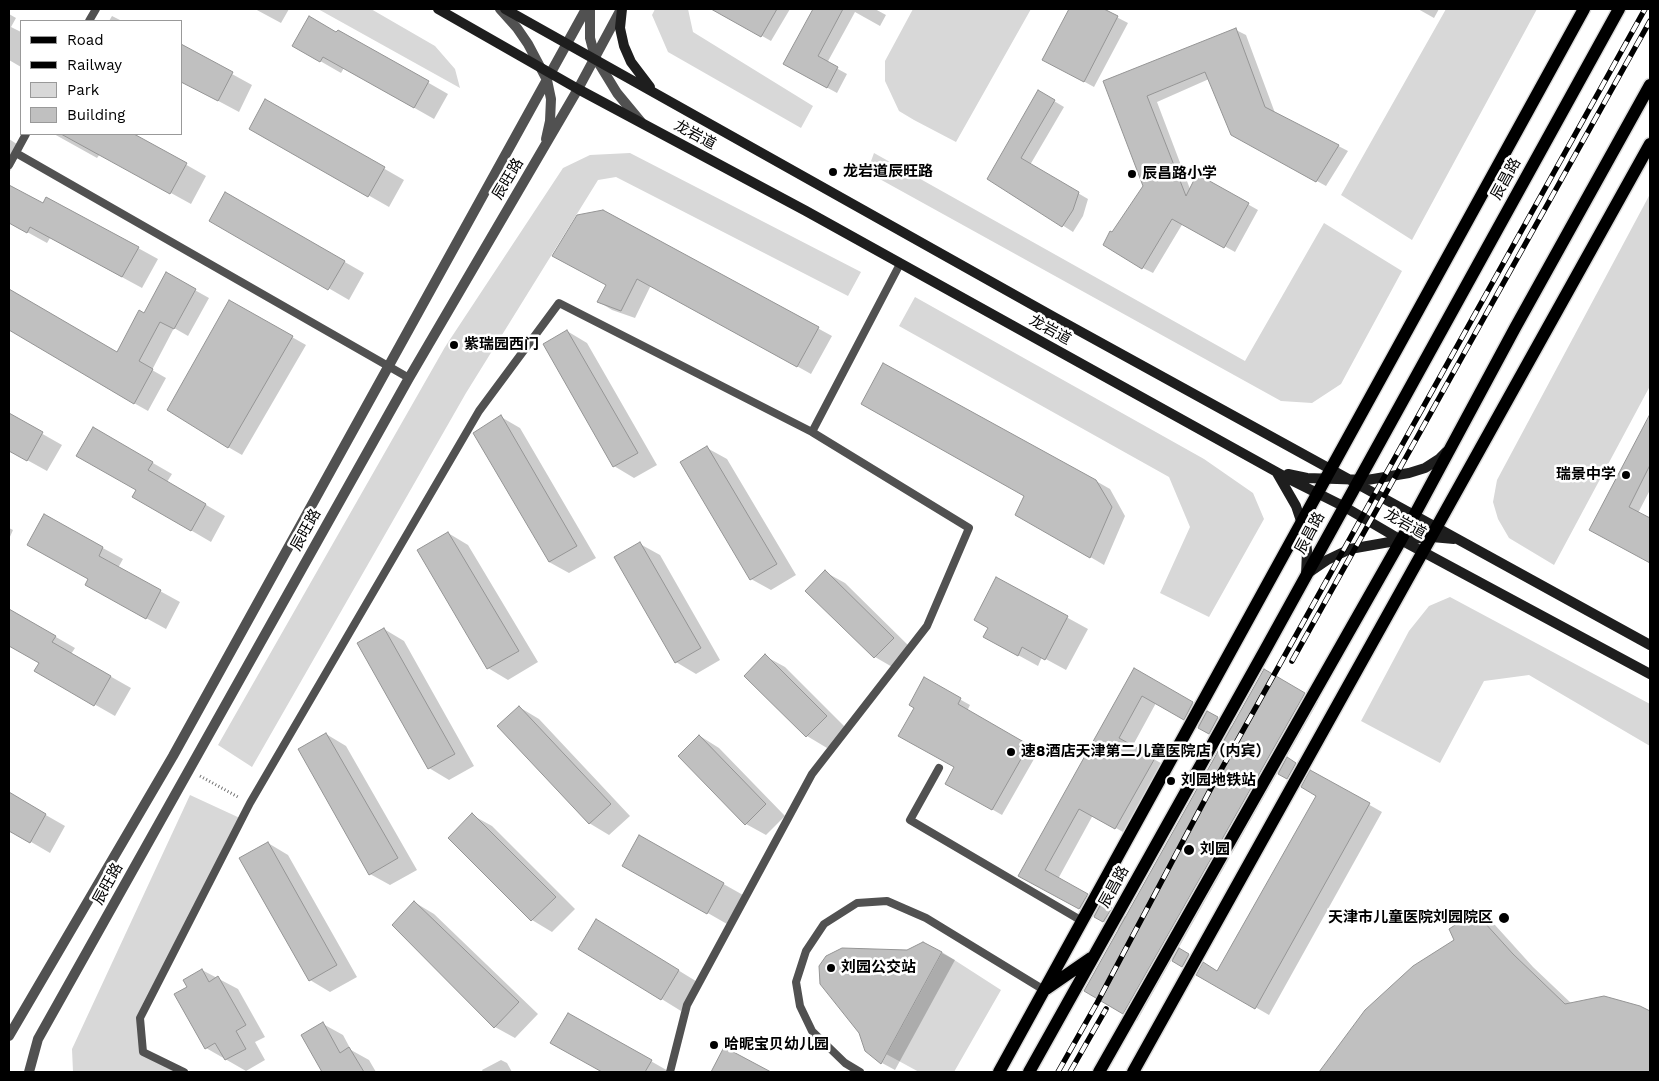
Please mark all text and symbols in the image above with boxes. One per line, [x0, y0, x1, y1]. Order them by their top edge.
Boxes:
legend [20, 20, 182, 135]
text: Road [67, 31, 104, 49]
text: Railway [67, 56, 122, 74]
text: Park [67, 81, 99, 99]
text: Building [67, 106, 125, 124]
street label: 龙岩道 [671, 116, 719, 154]
street label: 辰旺路 [489, 155, 527, 203]
street label: 辰昌路 [1487, 155, 1525, 203]
place label: 龙岩道辰旺路 [843, 163, 933, 181]
place label: 辰昌路小学 [1142, 165, 1217, 183]
marker: 龙岩道辰旺路 [827, 166, 839, 178]
marker: 辰昌路小学 [1126, 168, 1138, 180]
street label: 龙岩道 [1026, 311, 1074, 349]
place label: 紫瑞园西门 [464, 336, 539, 354]
marker: 紫瑞园西门 [448, 339, 460, 351]
place label: 瑞景中学 [1556, 466, 1616, 484]
marker: 瑞景中学 [1620, 469, 1632, 481]
street label: 龙岩道 [1381, 505, 1429, 543]
street label: 辰旺路 [287, 506, 325, 554]
street label: 辰昌路 [1291, 509, 1329, 557]
place label: 速8酒店天津第二儿童医院店（内宾） [1021, 743, 1270, 761]
marker: 速8酒店天津第二儿童医院店（内宾） [1005, 746, 1017, 758]
place label: 刘园地铁站 [1181, 772, 1256, 790]
marker: 刘园地铁站 [1165, 775, 1177, 787]
place label: 刘园 [1200, 841, 1230, 859]
marker: 刘园 [1182, 843, 1196, 857]
street label: 辰旺路 [89, 860, 127, 908]
street label: 辰昌路 [1095, 863, 1133, 911]
place label: 天津市儿童医院刘园院区 [1328, 909, 1493, 927]
marker: 天津市儿童医院刘园院区 [1497, 911, 1511, 925]
place label: 刘园公交站 [841, 959, 916, 977]
marker: 刘园公交站 [825, 962, 837, 974]
place label: 哈昵宝贝幼儿园 [724, 1036, 829, 1054]
marker: 哈昵宝贝幼儿园 [708, 1039, 720, 1051]

